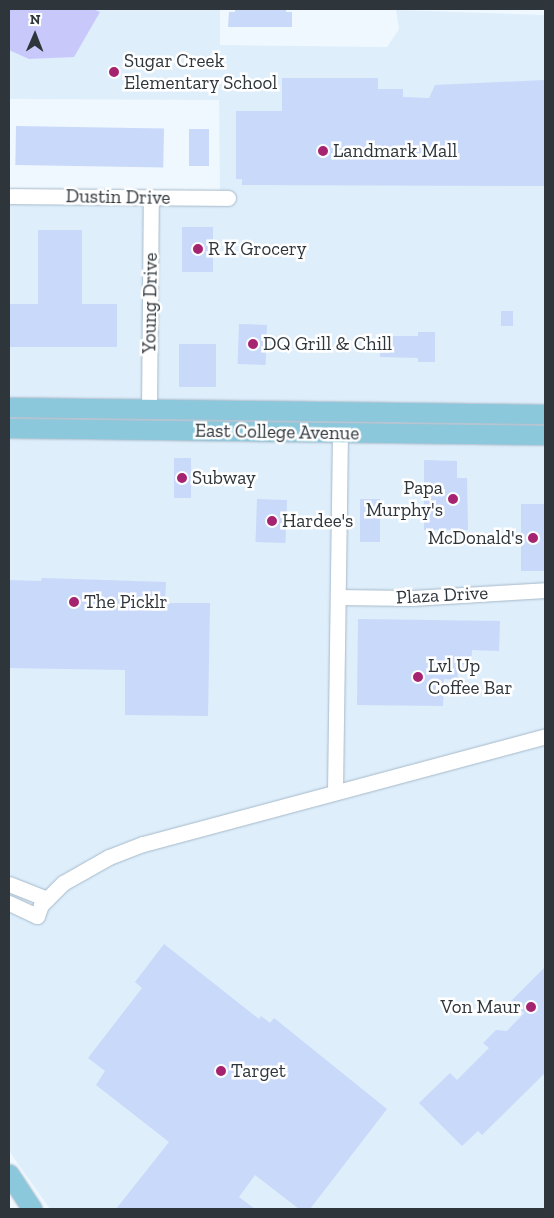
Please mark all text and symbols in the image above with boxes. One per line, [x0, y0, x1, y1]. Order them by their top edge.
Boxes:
north arrow [10, 10, 60, 60]
text: N [30, 11, 41, 28]
place label: Sugar Creek Elementary School [124, 50, 278, 94]
marker: Sugar Creek Elementary School [108, 66, 120, 78]
place label: Landmark Mall [333, 140, 457, 162]
marker: Landmark Mall [317, 145, 329, 157]
street label: Dustin Drive [65, 185, 171, 209]
place label: R K Grocery [208, 238, 307, 260]
marker: R K Grocery [192, 243, 204, 255]
street label: Young Drive [138, 252, 162, 354]
place label: DQ Grill & Chill [263, 333, 392, 355]
marker: DQ Grill & Chill [247, 338, 259, 350]
street label: East College Avenue [194, 419, 360, 445]
place label: Subway [192, 467, 256, 489]
marker: Subway [176, 472, 188, 484]
place label: Papa Murphy's [366, 477, 443, 521]
marker: Papa Murphy's [447, 493, 459, 505]
place label: Hardee's [282, 510, 353, 532]
marker: Hardee's [266, 515, 278, 527]
place label: McDonald's [428, 527, 523, 549]
marker: McDonald's [527, 532, 539, 544]
street label: Plaza Drive [395, 581, 489, 609]
place label: The Picklr [84, 591, 168, 613]
marker: The Picklr [68, 596, 80, 608]
place label: Lvl Up Coffee Bar [428, 655, 512, 699]
marker: Lvl Up Coffee Bar [412, 671, 424, 683]
place label: Von Maur [441, 996, 521, 1018]
marker: Von Maur [525, 1001, 537, 1013]
place label: Target [231, 1060, 286, 1082]
marker: Target [215, 1065, 227, 1077]

